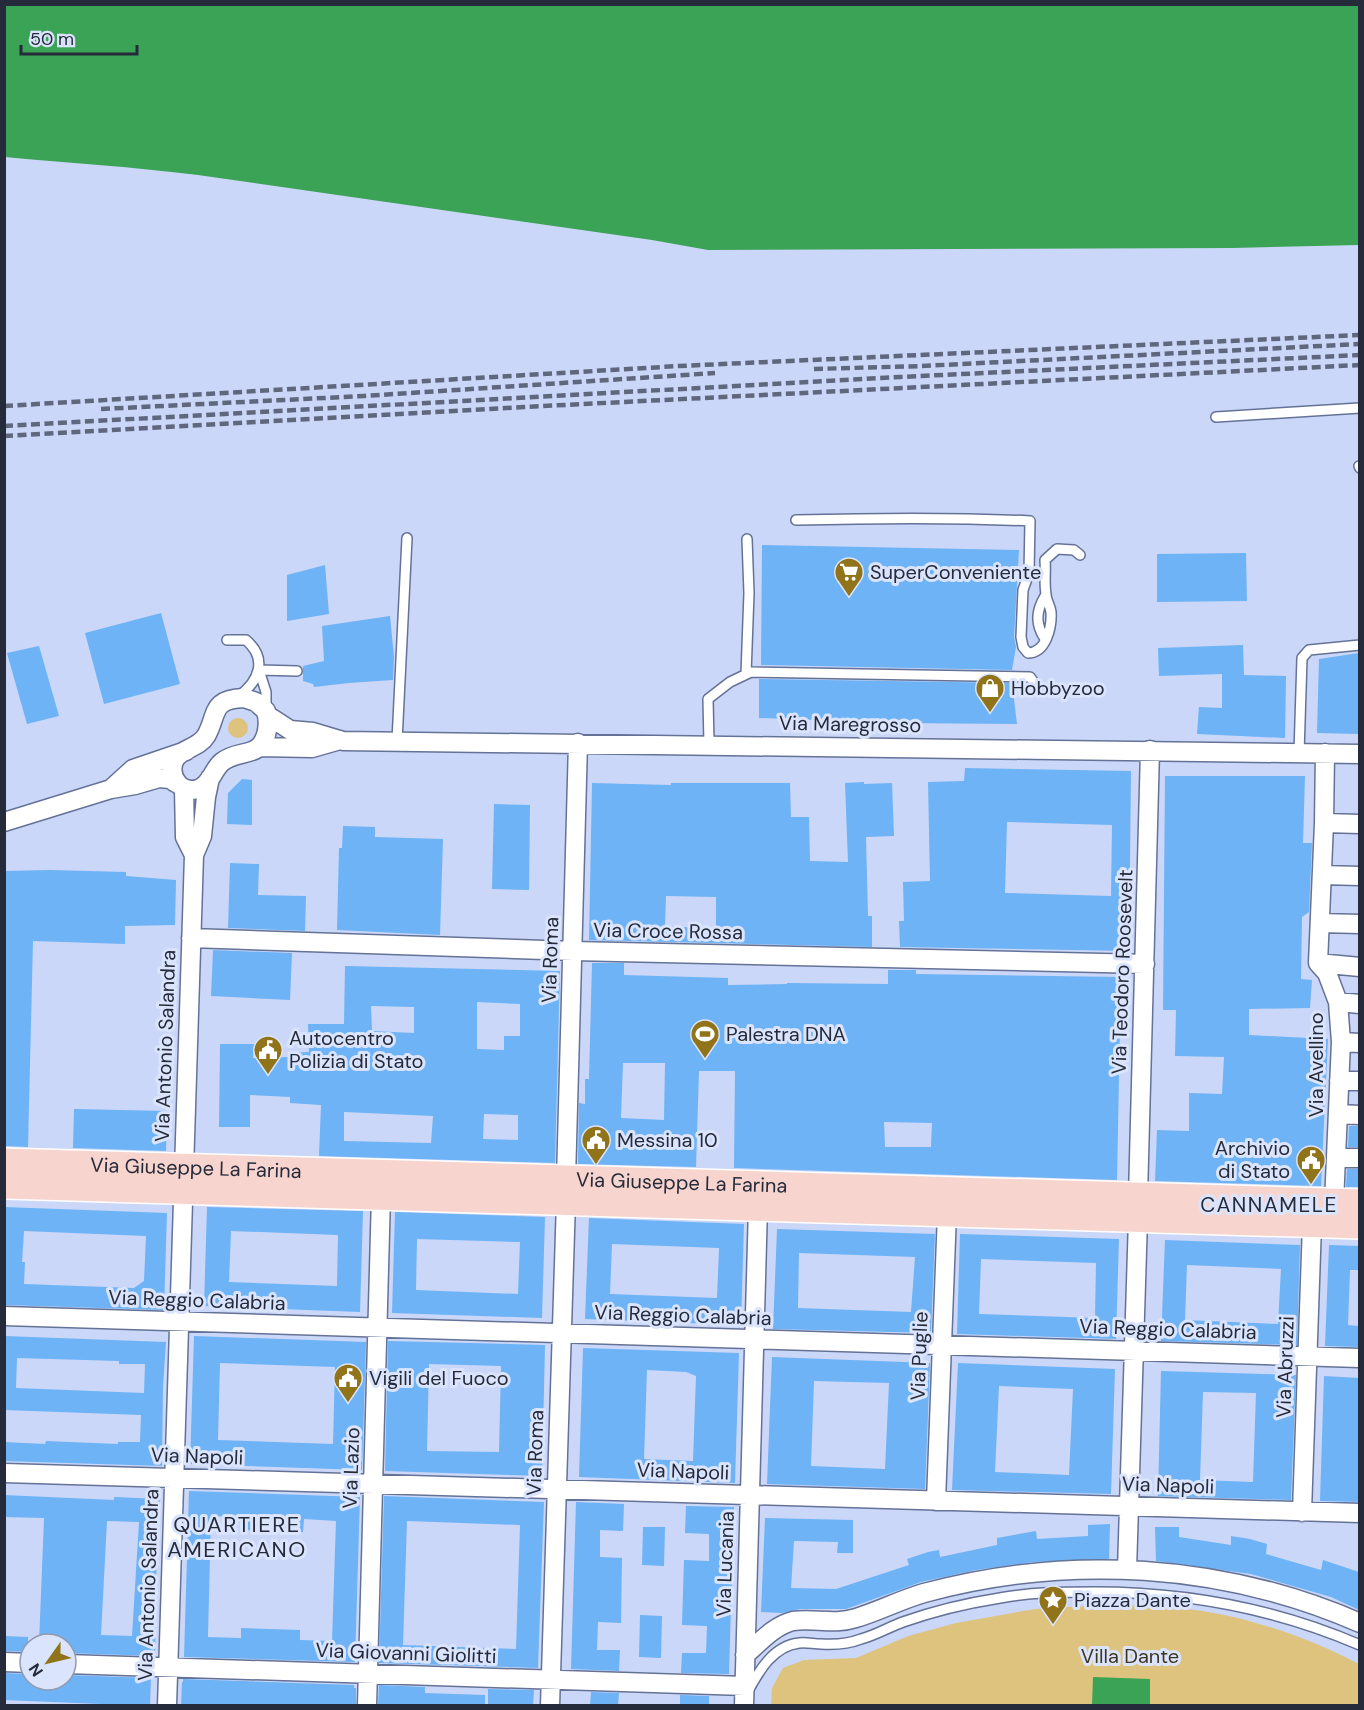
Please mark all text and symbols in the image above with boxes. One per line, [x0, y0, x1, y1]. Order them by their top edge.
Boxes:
scale bar [21, 18, 136, 56]
text: 50 m [30, 27, 74, 51]
supermarket icon: SuperConveniente [833, 556, 865, 598]
place label: SuperConveniente [870, 559, 1041, 585]
shop icon: Hobbyzoo [974, 672, 1006, 714]
place label: Hobbyzoo [1011, 675, 1105, 701]
street label: Via Maregrosso [779, 710, 921, 738]
street label: Via Teodoro Roosevelt [1105, 869, 1139, 1075]
street label: Via Roma [536, 916, 564, 1004]
street label: Via Croce Rossa [593, 917, 743, 945]
street label: Via Antonio Salandra [149, 950, 181, 1142]
street label: Via Avellino [1303, 1012, 1329, 1118]
sports icon: Palestra DNA [689, 1018, 721, 1060]
place label: Palestra DNA [726, 1021, 846, 1047]
place label: Autocentro Polizia di Stato [289, 1025, 423, 1074]
public building icon: Autocentro Polizia di Stato [252, 1034, 284, 1076]
public building icon: Messina 10 [580, 1124, 612, 1166]
place label: Messina 10 [617, 1127, 718, 1153]
place label: Archivio di Stato [1215, 1135, 1290, 1184]
public building icon: Archivio di Stato [1295, 1144, 1327, 1186]
street label: Via Giuseppe La Farina [90, 1152, 302, 1184]
street label: Via Giuseppe La Farina [576, 1166, 788, 1199]
district label: CANNAMELE [1200, 1191, 1338, 1219]
street label: Via Reggio Calabria [108, 1284, 286, 1316]
street label: Via Reggio Calabria [594, 1299, 772, 1331]
street label: Via Puglie [904, 1311, 934, 1401]
street label: Via Reggio Calabria [1079, 1313, 1257, 1345]
street label: Via Abruzzi [1270, 1315, 1300, 1419]
public building icon: Vigili del Fuoco [332, 1362, 364, 1404]
place label: Vigili del Fuoco [369, 1365, 509, 1391]
street label: Via Roma [521, 1409, 549, 1497]
street label: Via Lazio [337, 1427, 365, 1509]
street label: Via Napoli [150, 1441, 244, 1471]
street label: Via Napoli [636, 1456, 730, 1486]
street label: Via Napoli [1121, 1470, 1215, 1500]
street label: Via Antonio Salandra [132, 1489, 164, 1681]
district label: QUARTIERE AMERICANO [167, 1510, 307, 1564]
street label: Via Lucania [710, 1511, 740, 1617]
place icon: Piazza Dante [1037, 1584, 1069, 1626]
place label: Piazza Dante [1074, 1587, 1191, 1613]
north arrow [18, 1632, 78, 1692]
street label: Via Giovanni Giolitti [315, 1637, 497, 1669]
park label: Villa Dante [1081, 1643, 1179, 1669]
text: N [24, 1659, 48, 1681]

